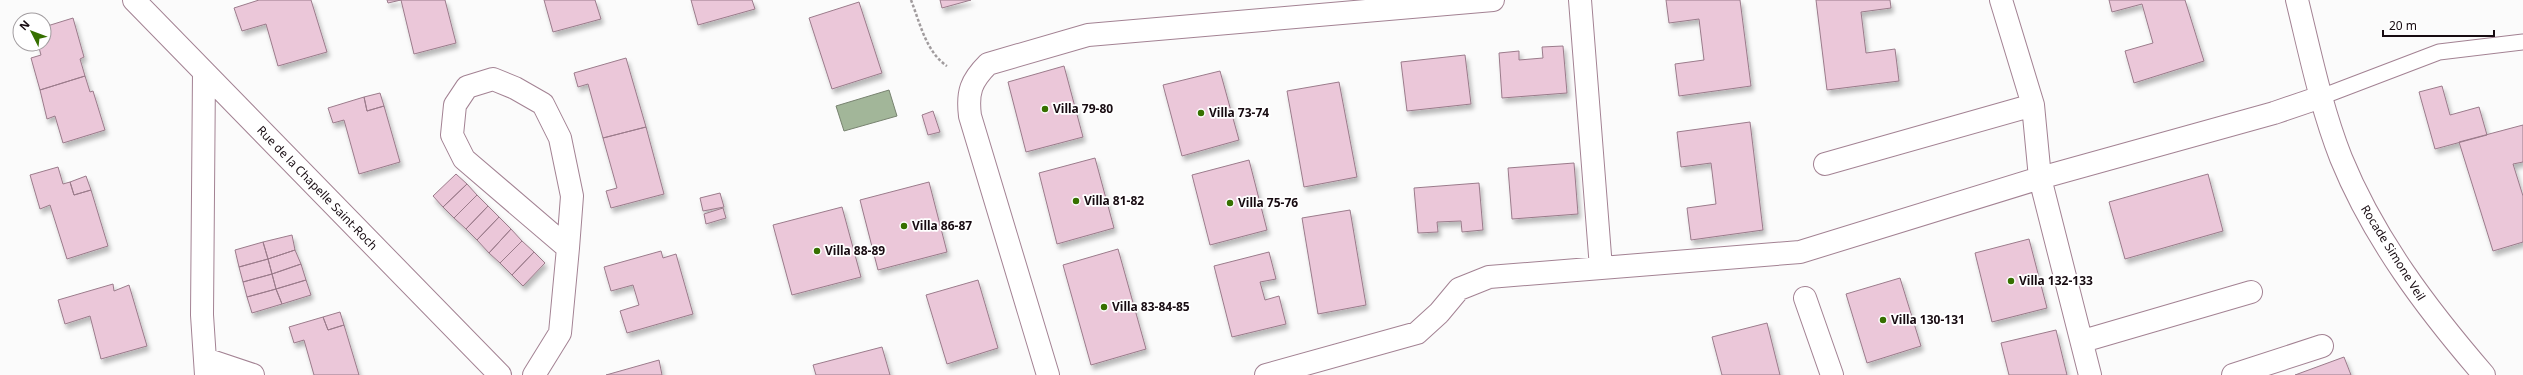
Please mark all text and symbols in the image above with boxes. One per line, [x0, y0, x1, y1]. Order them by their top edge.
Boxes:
north arrow [12, 12, 52, 52]
scale bar [2383, 12, 2494, 38]
text: N [16, 17, 33, 33]
text: 20 m [2389, 17, 2417, 34]
place label: Villa 79-80 [1053, 100, 1113, 117]
marker: Villa 79-80 [1040, 104, 1050, 114]
place label: Villa 73-74 [1209, 104, 1269, 121]
marker: Villa 73-74 [1196, 108, 1206, 118]
street label: Rue de la Chapelle Saint-Roch [253, 122, 381, 254]
place label: Villa 81-82 [1084, 192, 1144, 209]
place label: Villa 75-76 [1238, 194, 1298, 211]
marker: Villa 81-82 [1071, 196, 1081, 206]
marker: Villa 75-76 [1225, 198, 1235, 208]
street label: Rocade Simone Veil [2357, 202, 2430, 304]
place label: Villa 86-87 [912, 217, 972, 234]
marker: Villa 86-87 [899, 221, 909, 231]
place label: Villa 88-89 [825, 242, 885, 259]
marker: Villa 88-89 [812, 246, 822, 256]
place label: Villa 132-133 [2019, 272, 2093, 289]
marker: Villa 132-133 [2006, 276, 2016, 286]
place label: Villa 83-84-85 [1112, 298, 1190, 315]
marker: Villa 83-84-85 [1099, 302, 1109, 312]
place label: Villa 130-131 [1891, 311, 1965, 328]
marker: Villa 130-131 [1878, 315, 1888, 325]

